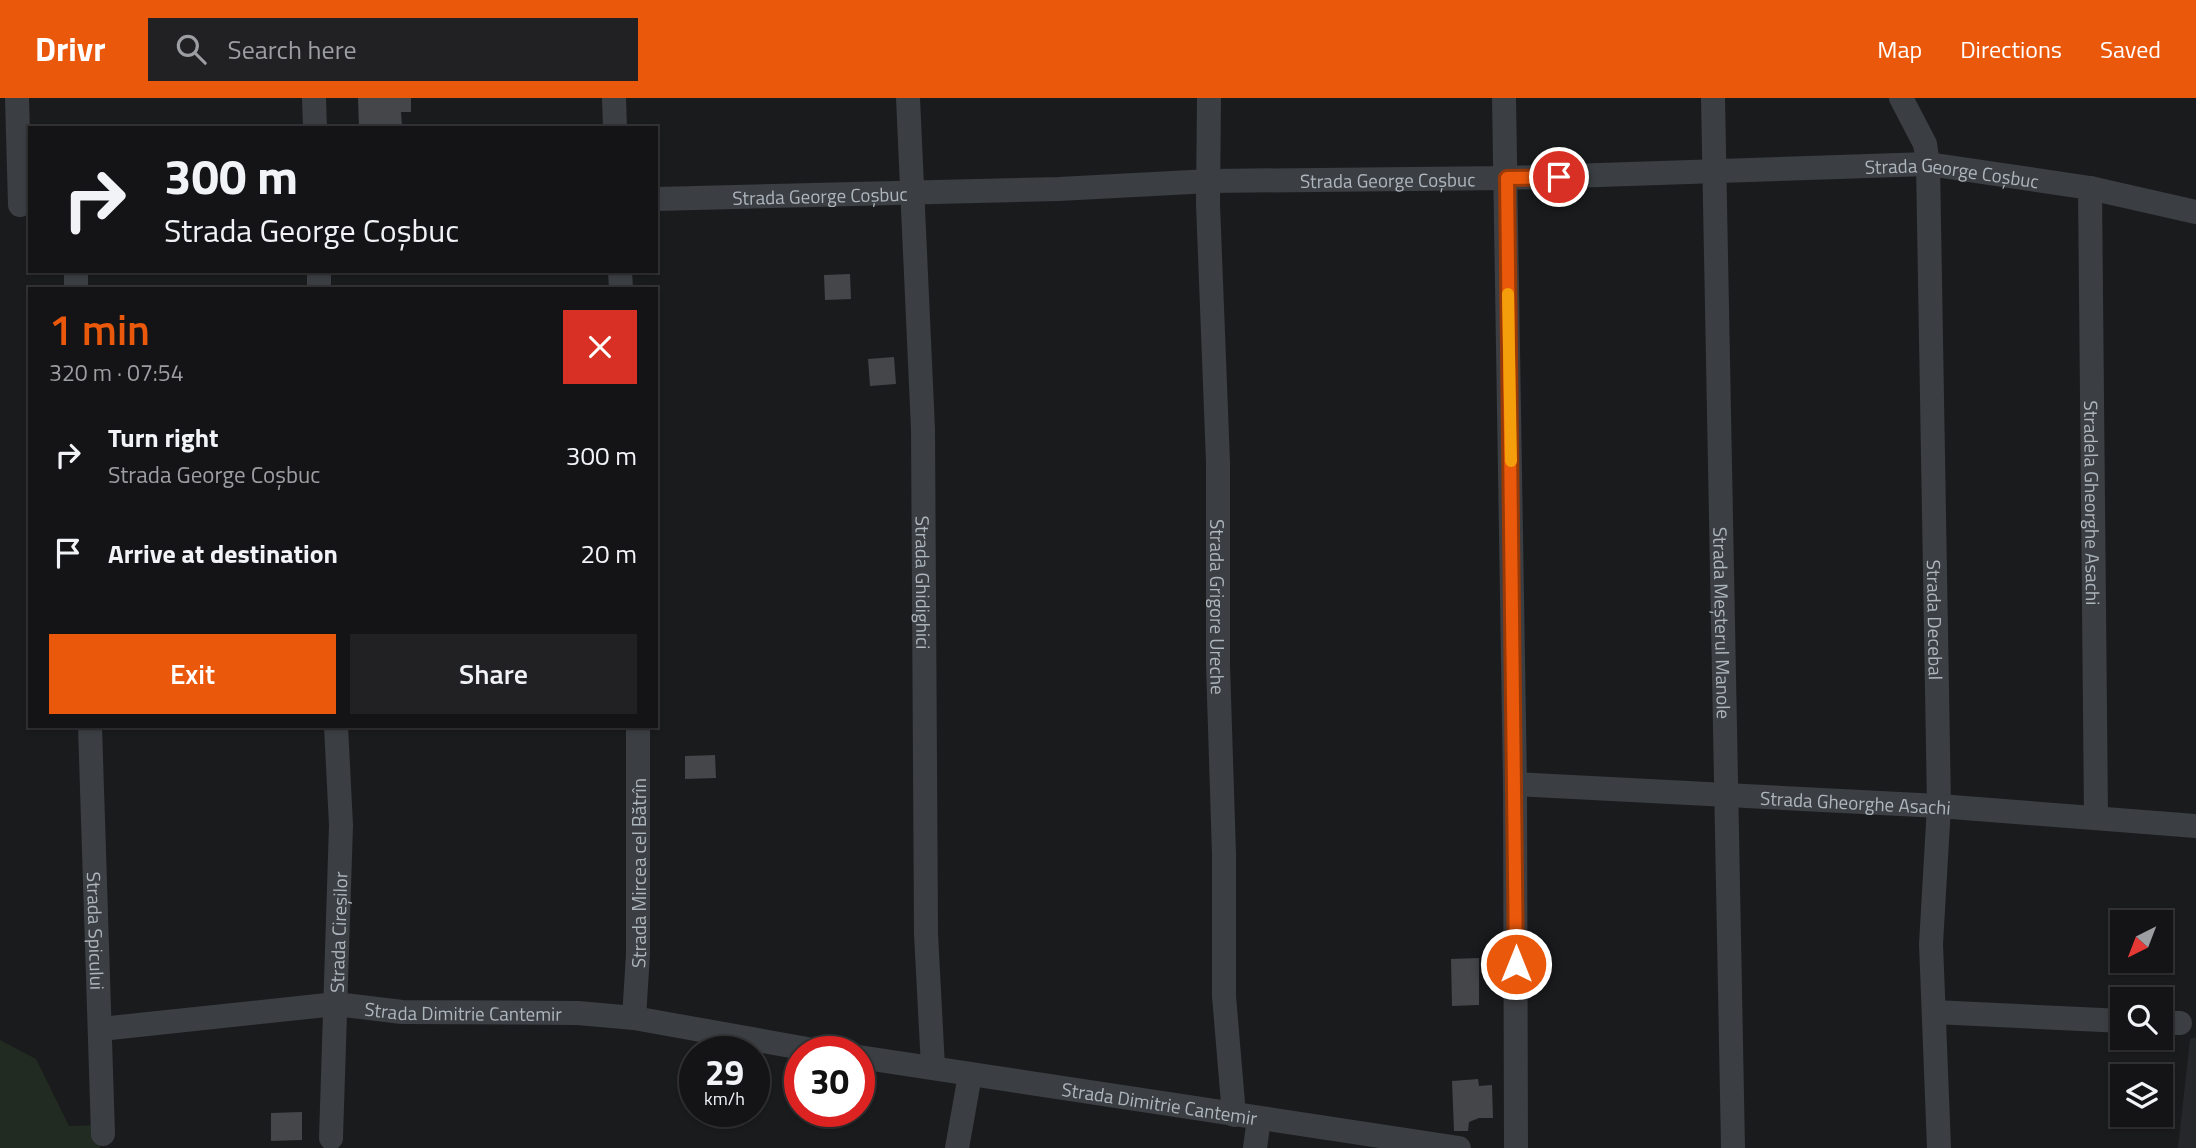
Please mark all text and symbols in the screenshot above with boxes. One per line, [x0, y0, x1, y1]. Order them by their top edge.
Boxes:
search box [148, 18, 638, 81]
text: Drivr [35, 24, 106, 74]
icon: search [172, 30, 210, 68]
text: Search here [228, 30, 357, 69]
text: Map [1877, 31, 1922, 67]
text: Directions [1960, 31, 2062, 67]
text: Saved [2100, 31, 2161, 67]
text: 300 m [164, 138, 298, 213]
pin [1529, 147, 1589, 207]
street label: Strada George Coșbuc [1864, 149, 2041, 195]
icon: right [49, 154, 140, 245]
icon: arrive [1540, 158, 1578, 196]
street label: Strada George Coșbuc [1300, 164, 1476, 195]
street label: Strada George Coșbuc [732, 178, 908, 212]
text: Strada George Coșbuc [164, 206, 459, 254]
text: 1 min [49, 297, 150, 361]
button: close [563, 310, 637, 384]
text: 320 m · 07:54 [49, 355, 184, 390]
street label: Stradela Gheorghe Asachi [2078, 400, 2108, 606]
text: Turn right [108, 418, 219, 457]
icon: right [49, 436, 87, 474]
text: 300 m [566, 436, 637, 475]
text: Strada George Coșbuc [108, 457, 320, 492]
street label: Strada Ghidighici [909, 516, 939, 650]
street label: Strada Grigore Ureche [1204, 519, 1233, 695]
street label: Strada Meșterul Manole [1707, 526, 1739, 719]
icon: arrive [49, 534, 87, 572]
text: Arrive at destination [108, 534, 338, 573]
text: 20 m [580, 534, 637, 573]
street label: Strada Decebal [1920, 559, 1951, 680]
button: Exit [49, 634, 336, 714]
button: Share [350, 634, 637, 714]
street label: Strada Mircea cel Bătrîn [623, 778, 653, 969]
street label: Strada Gheorghe Asachi [1759, 782, 1952, 821]
street label: Strada Spicului [80, 871, 113, 990]
street label: Strada Cireșilor [321, 871, 354, 993]
north arrow [2110, 910, 2174, 973]
map controls [2110, 910, 2173, 1127]
position arrow [1479, 927, 1553, 1001]
button: search [2110, 987, 2173, 1050]
street label: Strada Dimitrie Cantemir [363, 993, 562, 1027]
speed limit sign: 30 [784, 1036, 875, 1127]
text: 29 [705, 1045, 744, 1099]
button: layers [2110, 1064, 2173, 1127]
street label: Strada Dimitrie Cantemir [1060, 1073, 1260, 1132]
text: km/h [704, 1085, 745, 1112]

